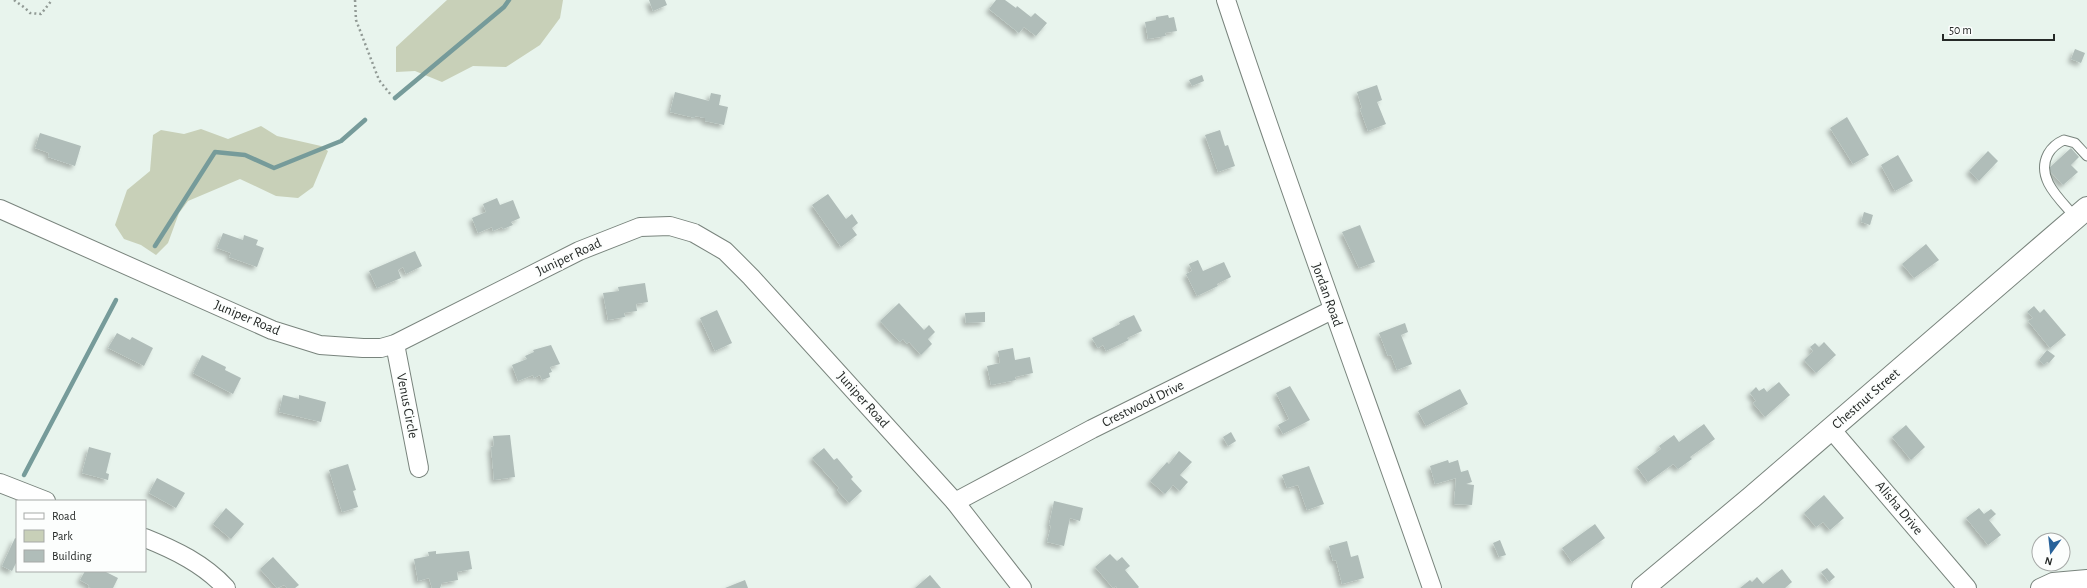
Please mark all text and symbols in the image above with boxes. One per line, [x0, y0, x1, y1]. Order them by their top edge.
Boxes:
scale bar [1943, 16, 2054, 42]
text: 50 m [1949, 24, 1972, 36]
street label: Juniper Road [534, 236, 604, 278]
street label: Jordan Road [1309, 261, 1345, 329]
street label: Juniper Road [212, 298, 282, 338]
street label: Chestnut Street [1829, 366, 1903, 432]
street label: Juniper Road [834, 369, 892, 431]
street label: Venus Circle [394, 372, 420, 440]
street label: Crestwood Drive [1100, 378, 1186, 430]
street label: Alisha Drive [1873, 478, 1925, 538]
legend [16, 500, 146, 572]
text: Road [52, 510, 76, 522]
text: Park [52, 530, 73, 542]
north arrow [2031, 532, 2071, 572]
text: Building [52, 550, 92, 562]
text: N [2043, 555, 2054, 567]

